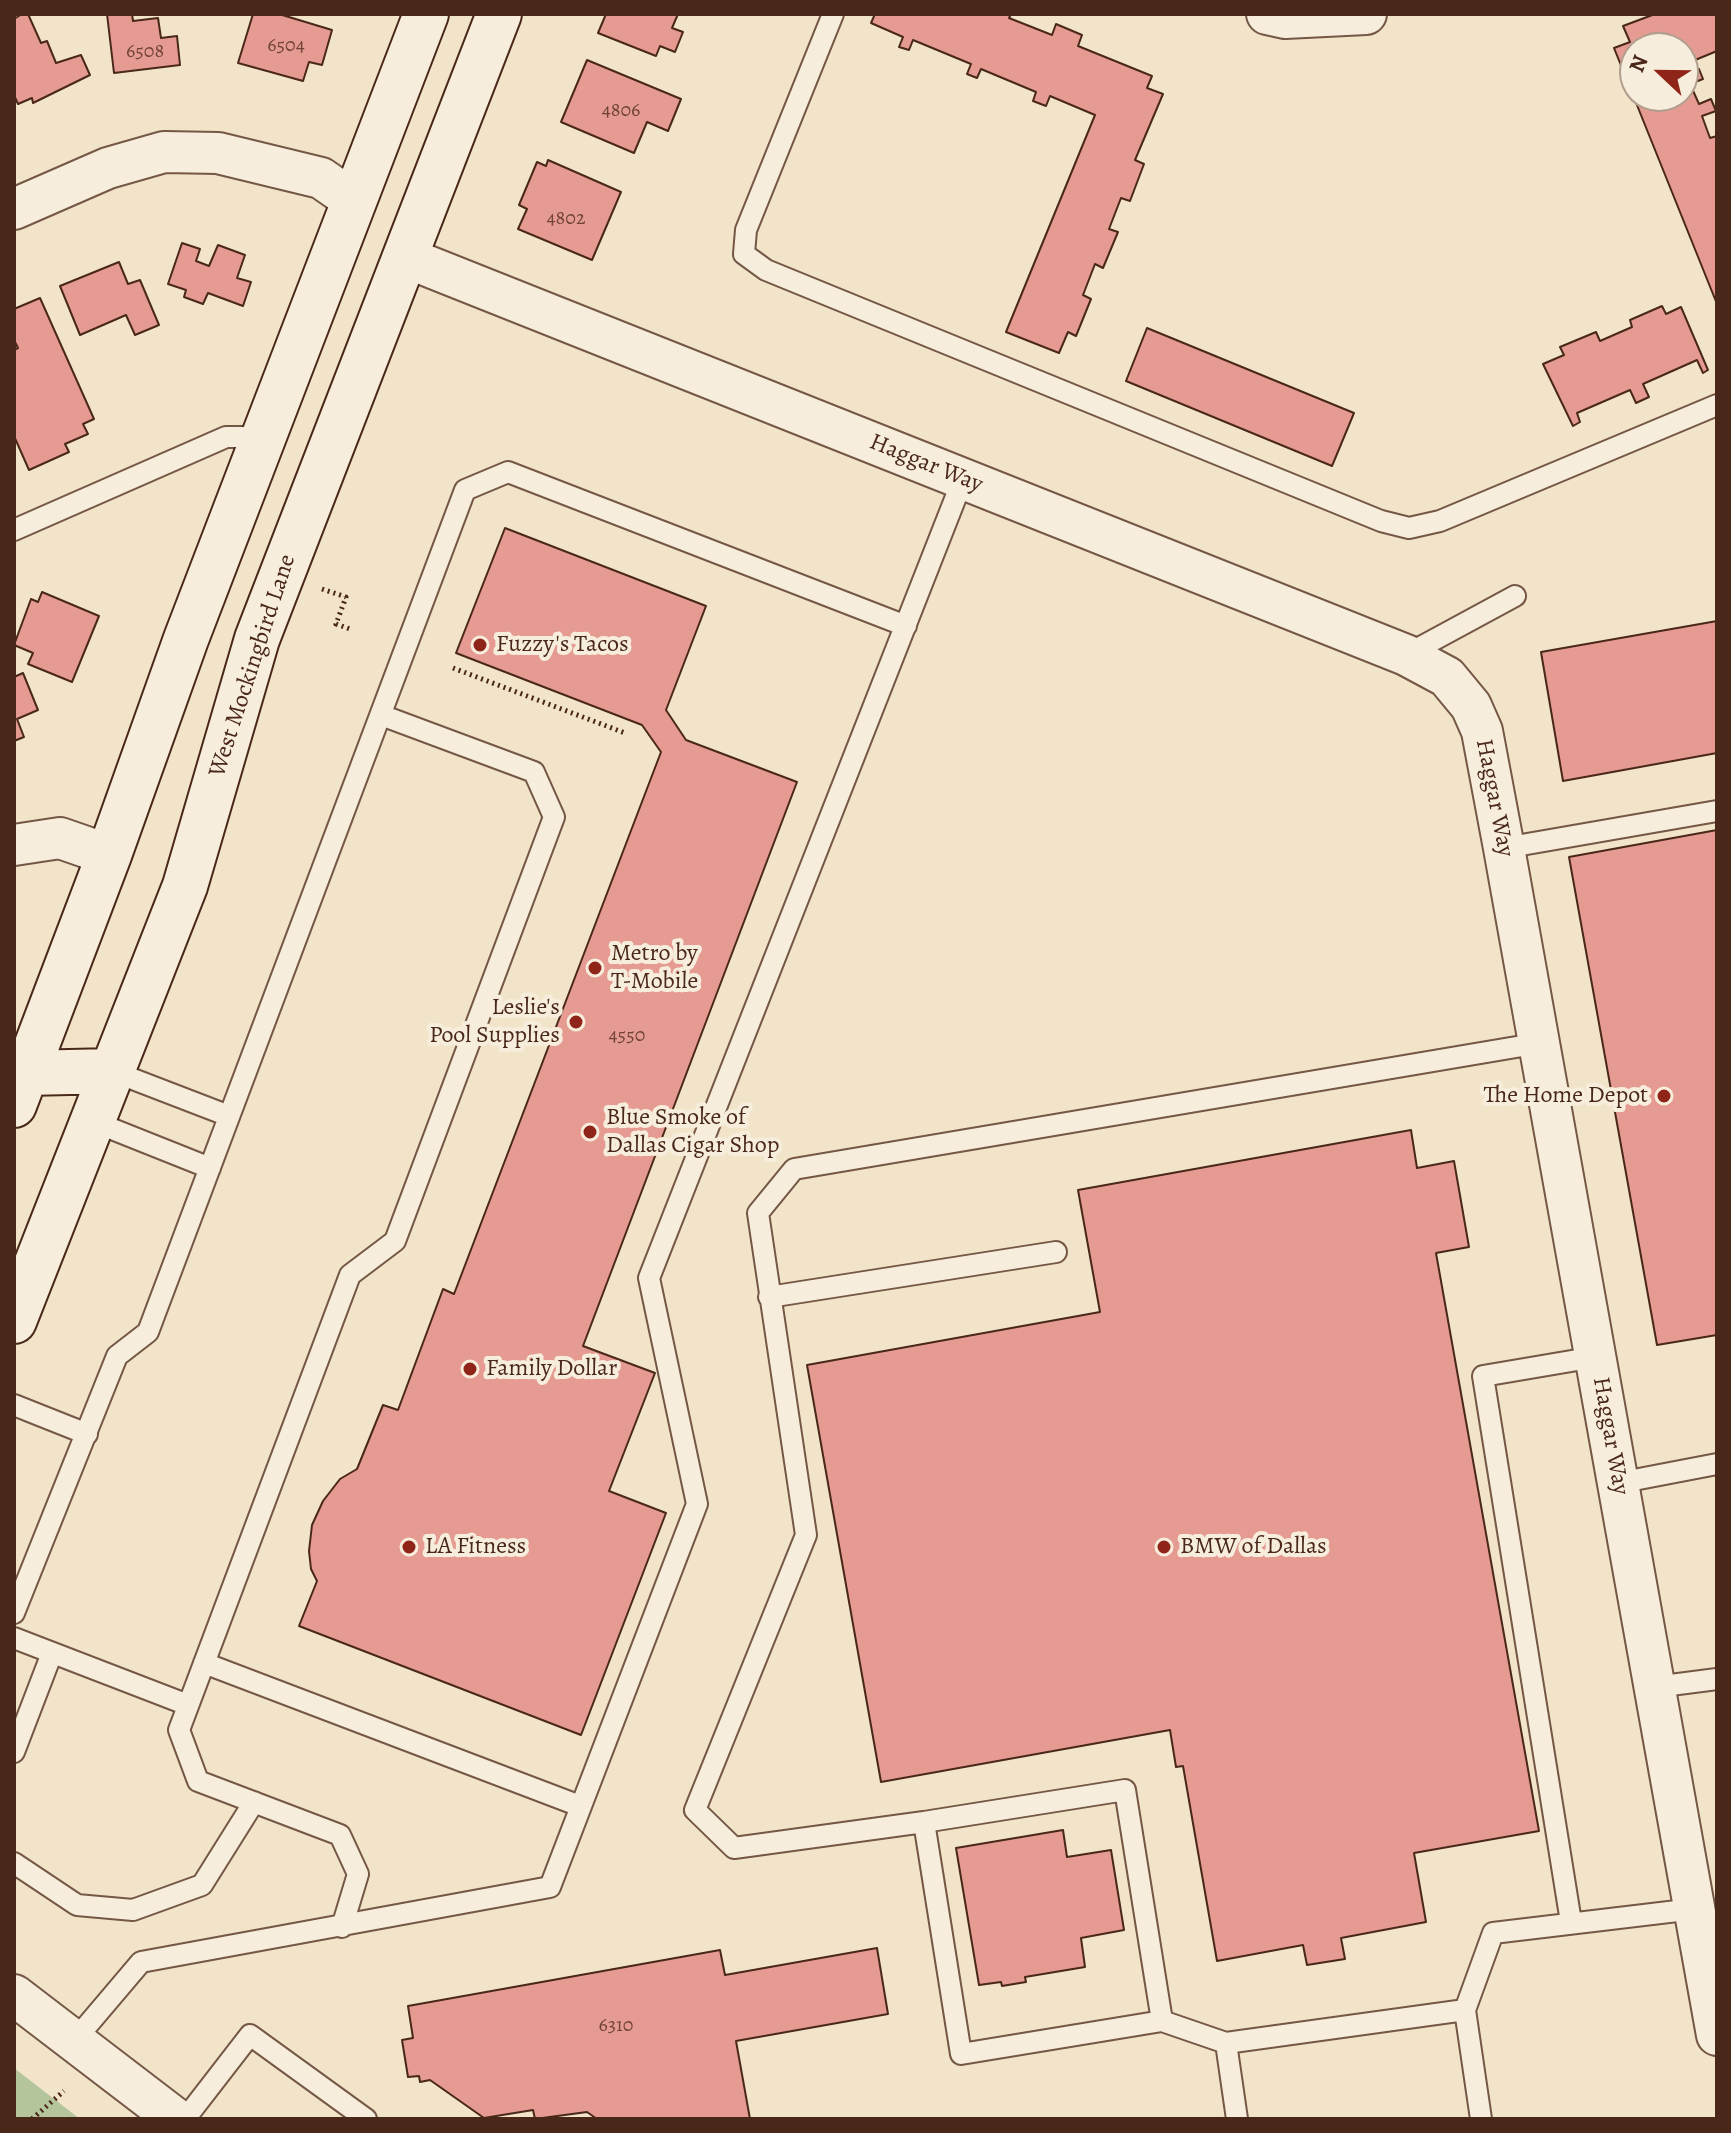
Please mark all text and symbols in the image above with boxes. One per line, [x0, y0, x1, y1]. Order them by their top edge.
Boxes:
north arrow [1619, 32, 1699, 112]
house number: 6504 [267, 34, 305, 58]
house number: 6508 [126, 40, 164, 64]
text: N [1622, 51, 1656, 77]
house number: 4806 [602, 99, 640, 123]
house number: 4802 [547, 207, 585, 231]
street label: Haggar Way [865, 428, 987, 500]
street label: West Mockingbird Lane [203, 551, 303, 781]
place label: Fuzzy's Tacos [496, 631, 629, 659]
marker: Fuzzy's Tacos [471, 636, 489, 654]
street label: Haggar Way [1468, 737, 1520, 859]
place label: Metro by T-Mobile [611, 940, 698, 996]
marker: Metro by T-Mobile [586, 959, 604, 977]
place label: Leslie's Pool Supplies [429, 994, 560, 1050]
marker: Leslie's Pool Supplies [567, 1013, 585, 1031]
house number: 4550 [609, 1024, 645, 1048]
place label: The Home Depot [1484, 1082, 1648, 1110]
marker: The Home Depot [1655, 1087, 1673, 1105]
place label: Blue Smoke of Dallas Cigar Shop [606, 1104, 779, 1160]
marker: Blue Smoke of Dallas Cigar Shop [581, 1123, 599, 1141]
place label: Family Dollar [486, 1355, 617, 1383]
marker: Family Dollar [461, 1360, 479, 1378]
street label: Haggar Way [1585, 1375, 1635, 1497]
place label: LA Fitness [425, 1533, 526, 1561]
place label: BMW of Dallas [1180, 1533, 1327, 1561]
marker: LA Fitness [400, 1538, 418, 1556]
marker: BMW of Dallas [1155, 1538, 1173, 1556]
house number: 6310 [598, 2014, 634, 2038]

